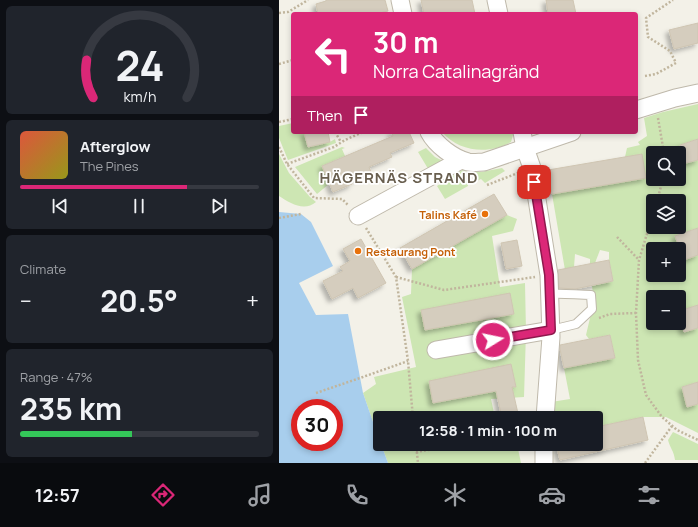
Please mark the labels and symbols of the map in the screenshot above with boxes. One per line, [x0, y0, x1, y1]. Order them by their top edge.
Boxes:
pin [517, 165, 551, 199]
district label: HÄGERNÄS STRAND [320, 167, 478, 188]
place label: Talins Kafé [419, 207, 477, 222]
marker: Talins Kafé [480, 209, 490, 219]
place label: Restaurang Pont [366, 244, 456, 259]
marker: Restaurang Pont [353, 246, 363, 256]
position arrow [472, 319, 514, 361]
speed limit sign: 30 [291, 399, 343, 451]

